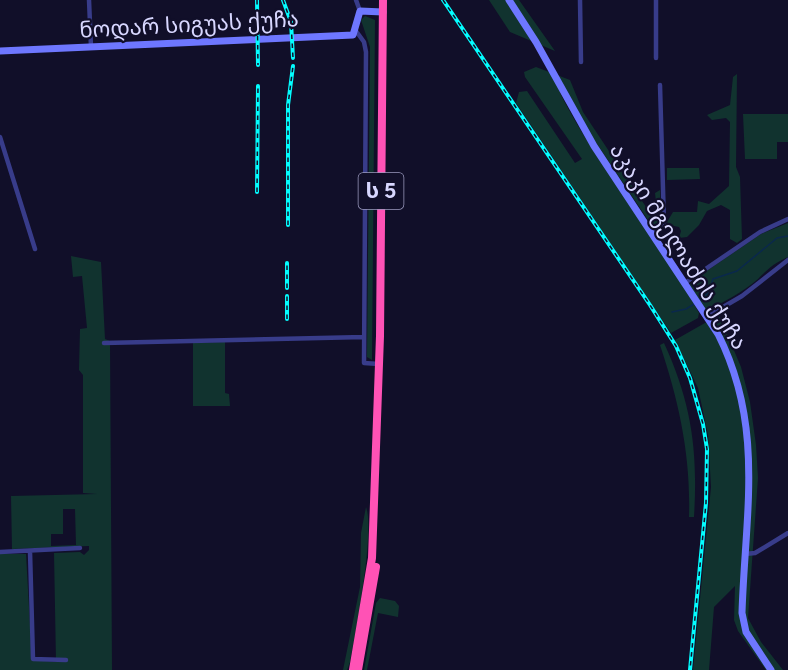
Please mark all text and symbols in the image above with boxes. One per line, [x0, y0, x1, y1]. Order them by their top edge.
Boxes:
street label: ნოდარ სიგუას ქუჩა [79, 5, 299, 44]
street label: აკაკი მგელაძის ქუჩა [604, 138, 753, 354]
road number: ს 5 [358, 173, 404, 209]

